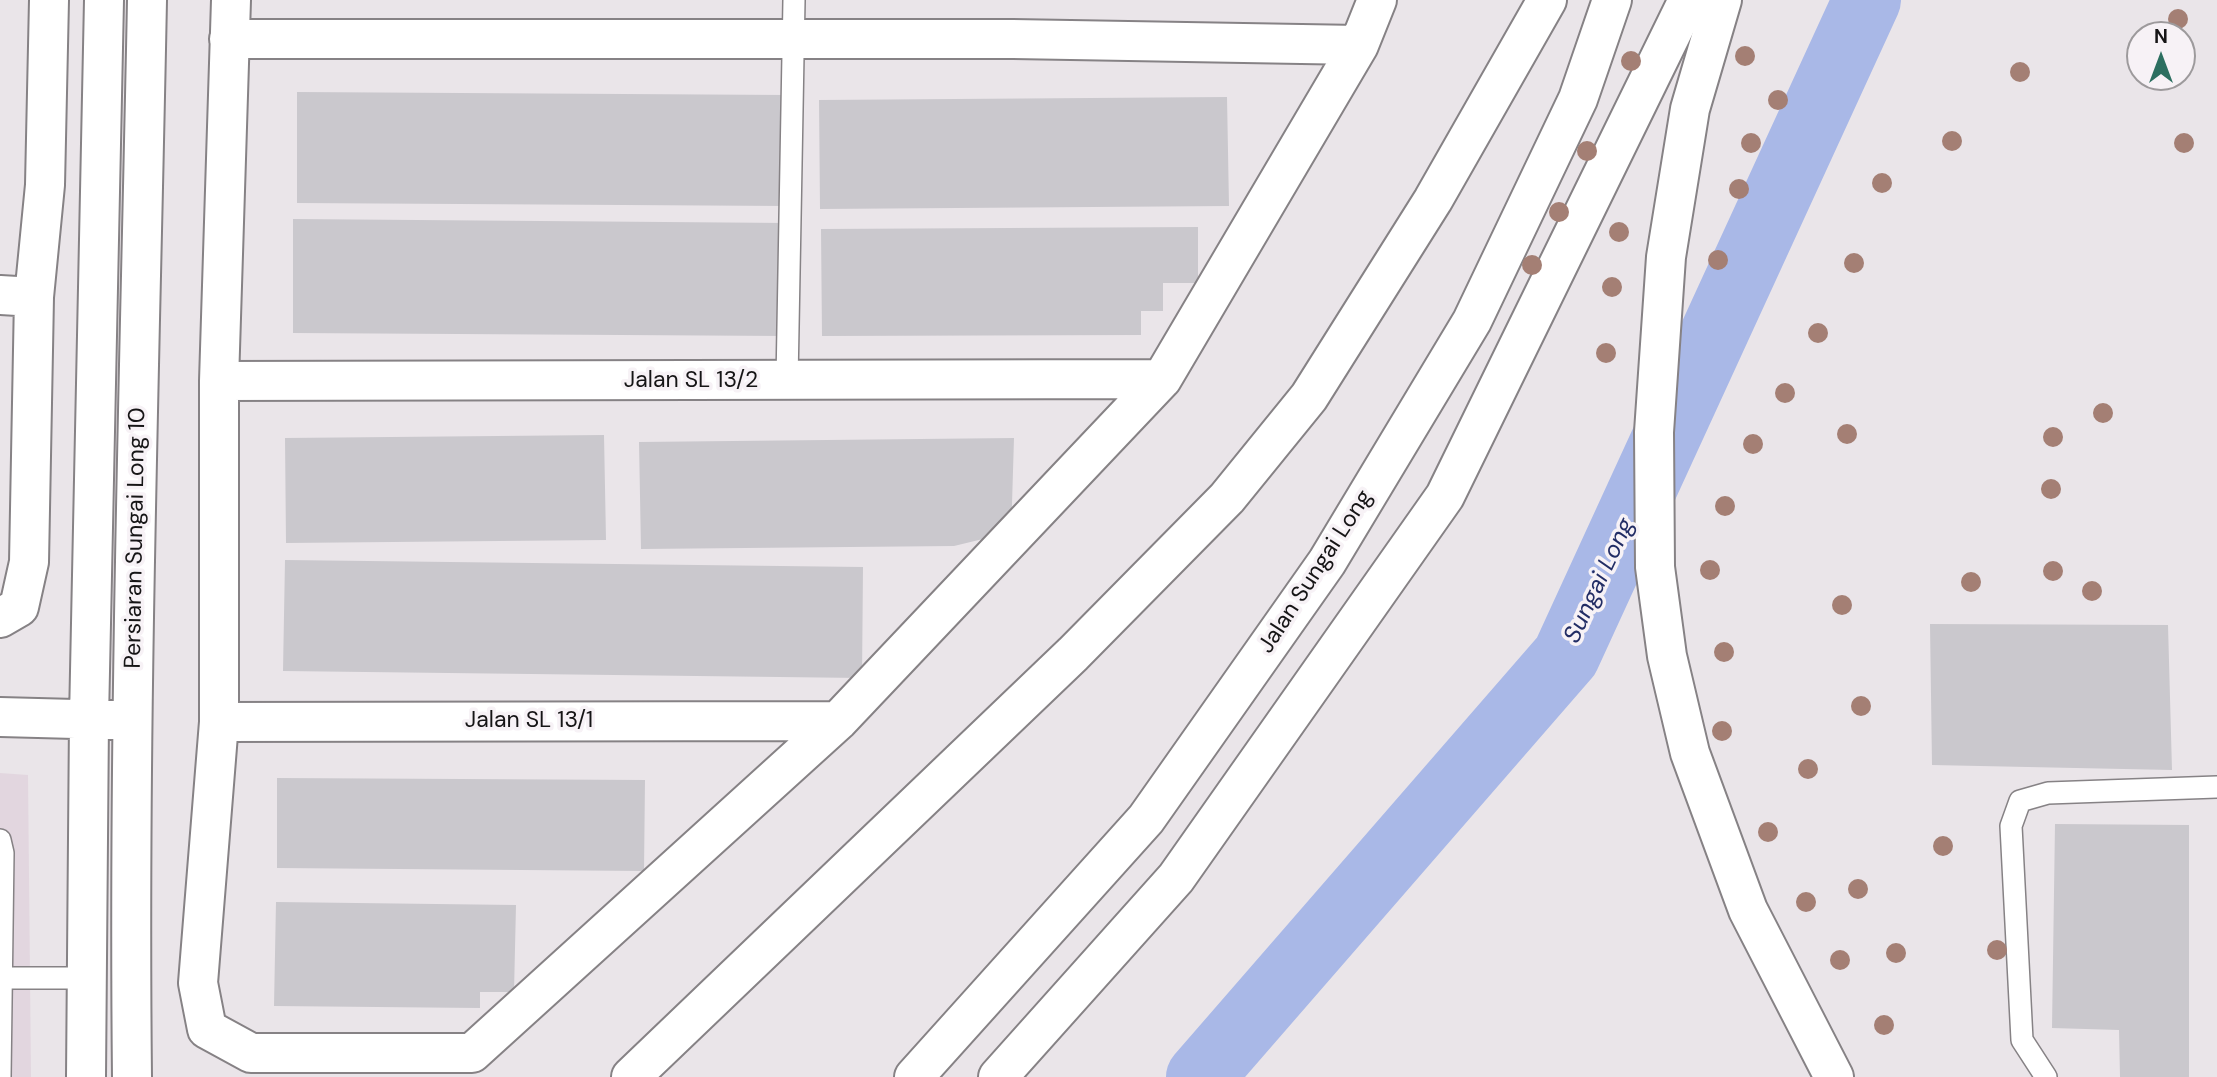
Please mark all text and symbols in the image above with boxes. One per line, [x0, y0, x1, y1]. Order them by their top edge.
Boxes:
north arrow [2126, 21, 2196, 91]
text: N [2154, 24, 2168, 49]
street label: Jalan SL 13/2 [624, 367, 758, 395]
street label: Persiaran Sungai Long 10 [120, 407, 152, 669]
street label: Jalan Sungai Long [1253, 485, 1379, 659]
water label: Sungai Long [1559, 514, 1641, 648]
street label: Jalan SL 13/1 [465, 707, 593, 735]

